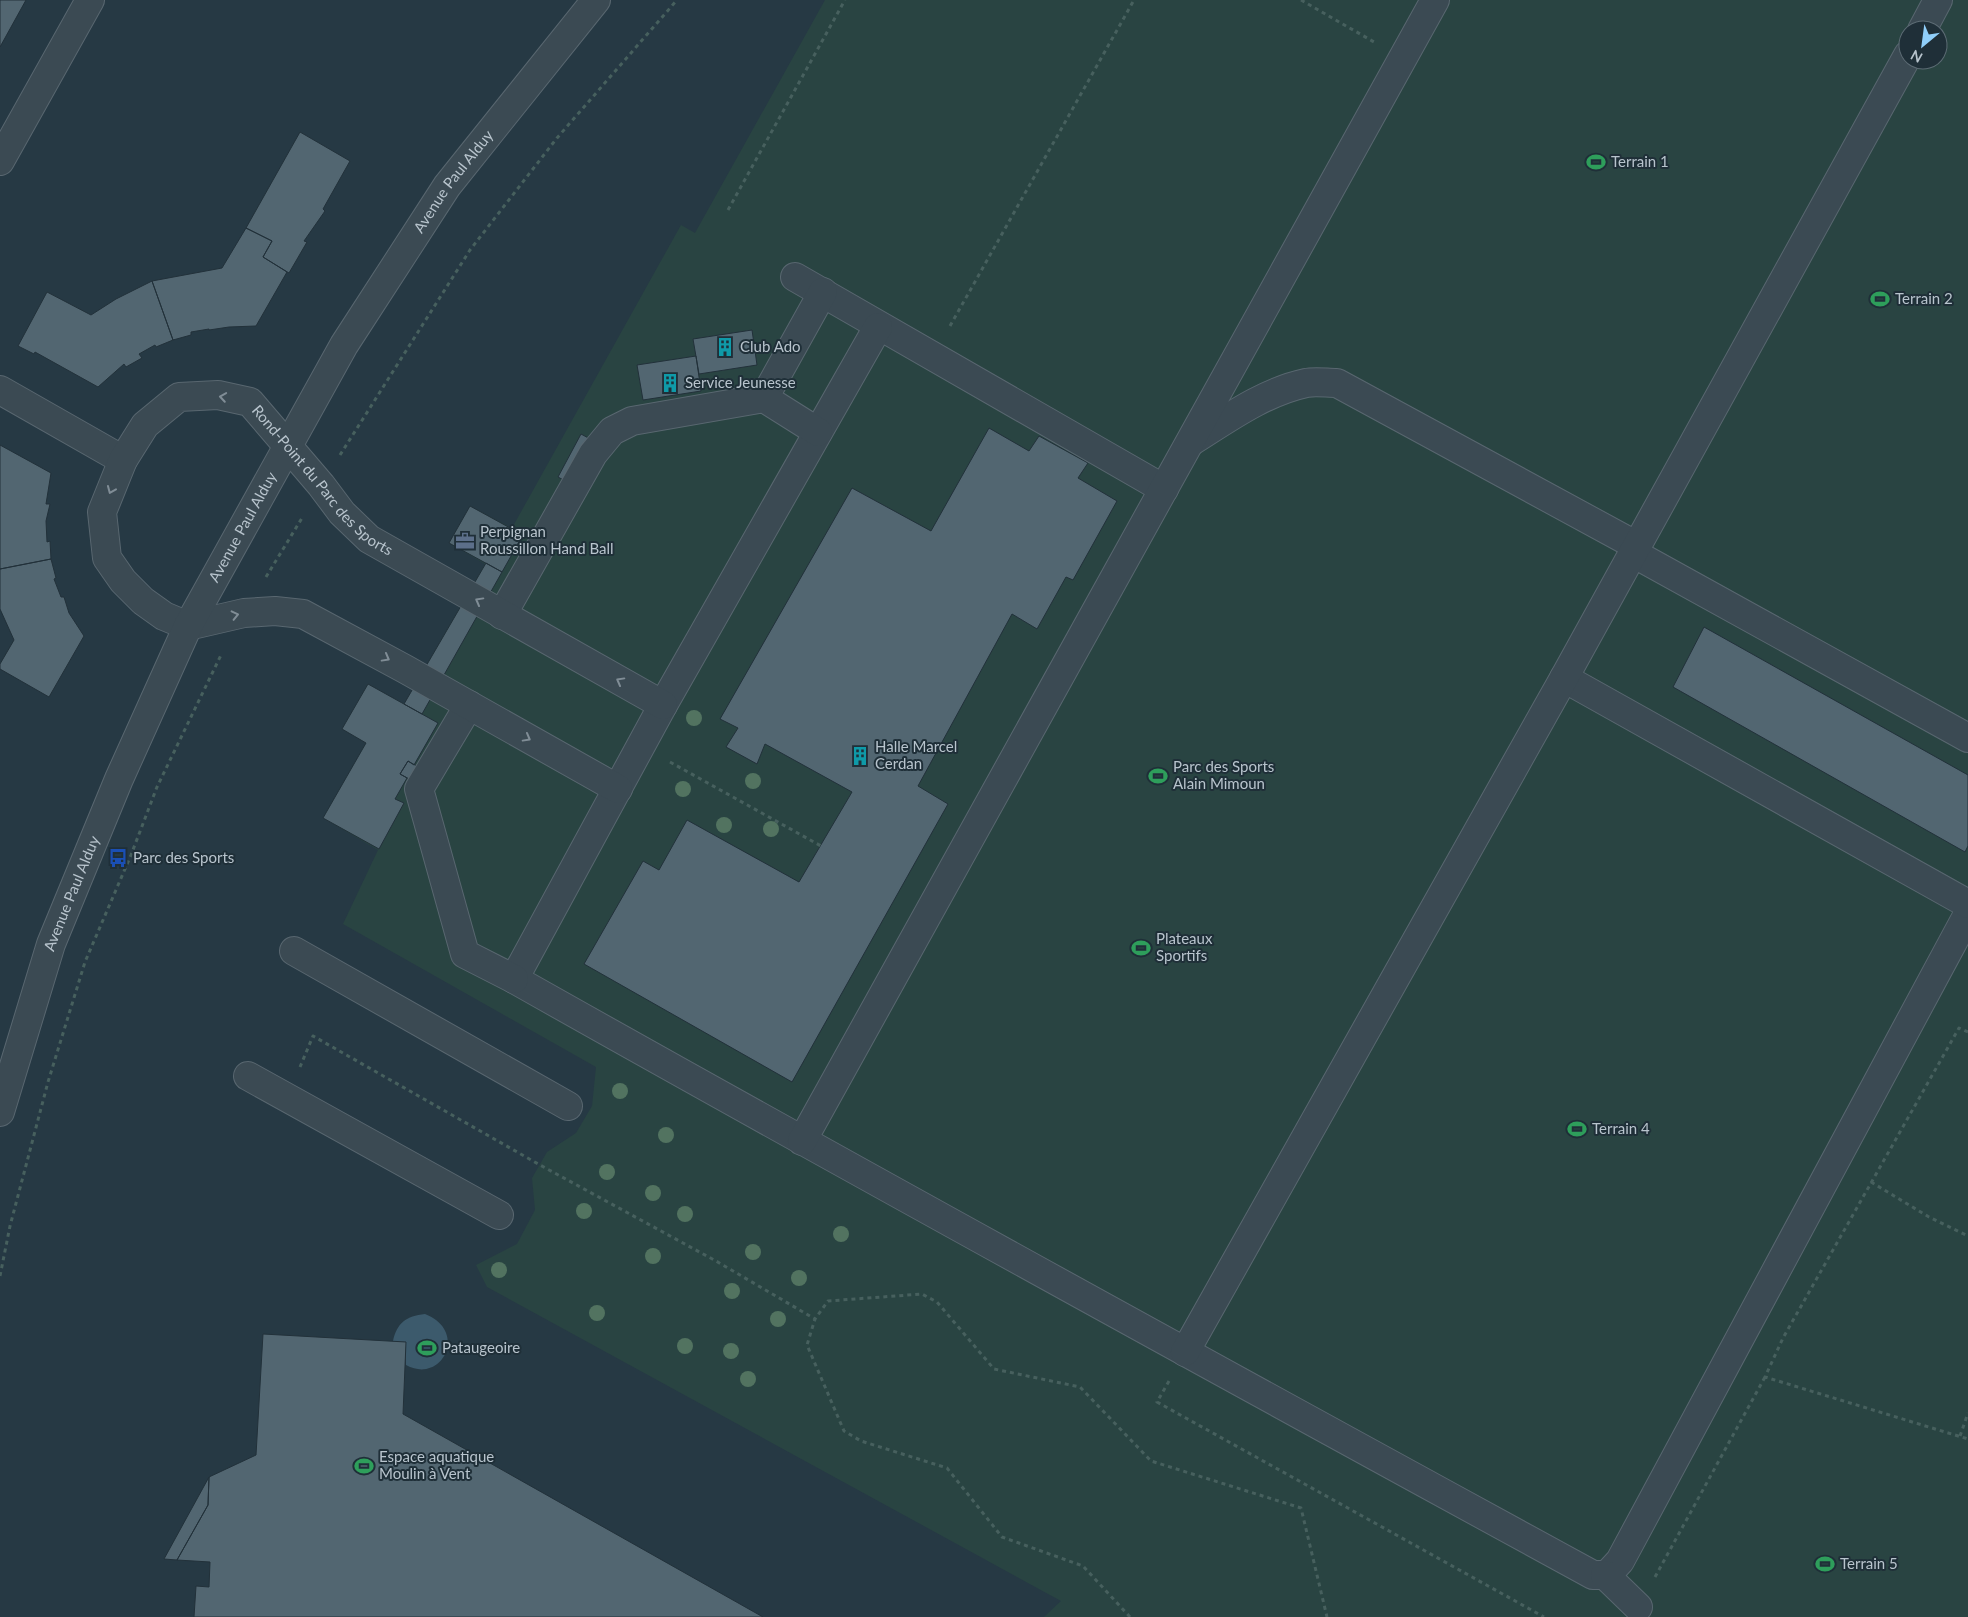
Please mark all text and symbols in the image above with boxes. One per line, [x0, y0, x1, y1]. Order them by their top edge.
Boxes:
north arrow [1898, 20, 1948, 70]
text: N [1908, 47, 1925, 67]
street label: Avenue Paul Alduy [409, 126, 496, 236]
sports icon: Terrain 1 [1585, 151, 1607, 173]
place label: Terrain 1 [1611, 152, 1669, 170]
sports icon: Terrain 2 [1869, 288, 1891, 310]
place label: Terrain 2 [1895, 289, 1953, 307]
building icon: Club Ado [714, 336, 736, 358]
place label: Club Ado [740, 337, 801, 355]
building icon: Service Jeunesse [659, 372, 681, 394]
place label: Service Jeunesse [685, 373, 796, 391]
one-way arrow [219, 392, 228, 402]
street label: Rond-Point du Parc des Sports [249, 401, 396, 559]
street label: Avenue Paul Alduy [204, 468, 280, 585]
one-way arrow [106, 485, 117, 494]
place label: Perpignan Roussillon Hand Ball [480, 522, 614, 557]
office icon: Perpignan Roussillon Hand Ball [454, 530, 476, 552]
one-way arrow [475, 598, 484, 608]
one-way arrow [231, 610, 240, 621]
one-way arrow [381, 652, 390, 662]
one-way arrow [617, 678, 626, 688]
one-way arrow [522, 732, 531, 742]
place label: Halle Marcel Cerdan [875, 737, 957, 772]
building icon: Halle Marcel Cerdan [849, 745, 871, 767]
place label: Parc des Sports Alain Mimoun [1173, 757, 1274, 792]
sports icon: Parc des Sports Alain Mimoun [1147, 765, 1169, 787]
street label: Avenue Paul Alduy [39, 833, 103, 953]
bus stop icon: Parc des Sports [107, 847, 129, 869]
place label: Parc des Sports [133, 848, 234, 866]
place label: Plateaux Sportifs [1156, 929, 1213, 964]
sports icon: Plateaux Sportifs [1130, 937, 1152, 959]
sports icon: Terrain 4 [1566, 1118, 1588, 1140]
place label: Terrain 4 [1592, 1119, 1650, 1137]
sports icon: Pataugeoire [416, 1337, 438, 1359]
place label: Pataugeoire [442, 1338, 520, 1356]
place label: Espace aquatique Moulin à Vent [379, 1447, 494, 1482]
sports icon: Espace aquatique Moulin à Vent [353, 1455, 375, 1477]
sports icon: Terrain 5 [1814, 1553, 1836, 1575]
place label: Terrain 5 [1840, 1554, 1898, 1572]

